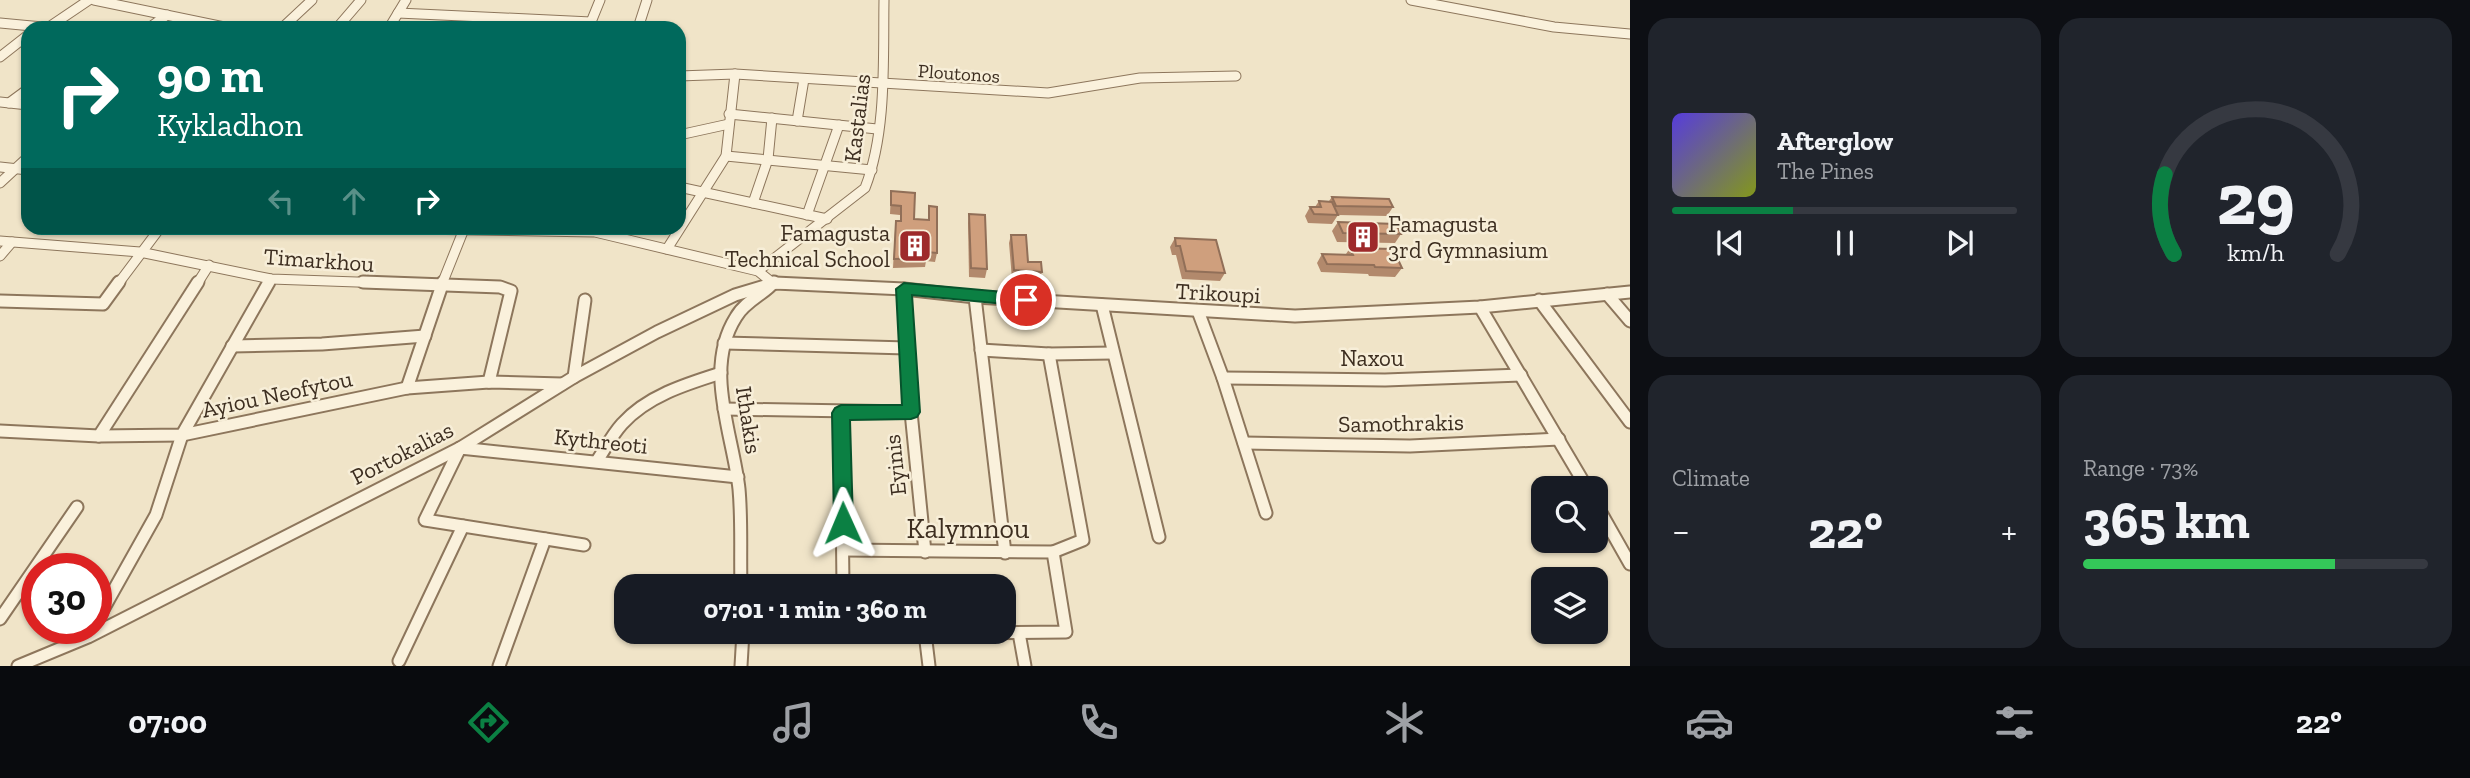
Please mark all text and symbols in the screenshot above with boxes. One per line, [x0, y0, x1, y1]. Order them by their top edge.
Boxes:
text: 90 m [157, 46, 264, 105]
icon: right [42, 49, 133, 140]
street label: Ploutonos [917, 59, 1001, 88]
street label: Kastalias [838, 72, 876, 164]
text: Kykladhon [157, 106, 303, 144]
text: Afterglow [1777, 125, 1893, 157]
text: 29 [2216, 155, 2295, 243]
text: The Pines [1777, 157, 1874, 185]
icon: left [262, 182, 300, 220]
icon: ahead [335, 182, 373, 220]
icon: right [408, 182, 446, 220]
place label: Famagusta 3rd Gymnasium [1388, 210, 1548, 264]
building icon: Famagusta 3rd Gymnasium [1344, 218, 1382, 256]
place label: Famagusta Technical School [725, 219, 890, 273]
icon: previous [1711, 224, 1749, 262]
icon: pause [1826, 224, 1864, 262]
icon: next [1941, 224, 1979, 262]
building icon: Famagusta Technical School [896, 227, 934, 265]
text: km/h [2227, 237, 2284, 267]
street label: Timarkhou [263, 242, 375, 278]
pin [996, 270, 1056, 330]
street label: Trikoupi [1175, 277, 1261, 309]
icon: arrive [1007, 281, 1045, 319]
street label: Naxou [1340, 344, 1404, 372]
street label: Ayiou Neofytou [199, 364, 355, 424]
street label: Ithakis [730, 384, 768, 456]
street label: Samothrakis [1338, 408, 1464, 438]
street label: Portokalias [346, 415, 458, 491]
street label: Kythreoti [553, 422, 649, 460]
street label: Eyinis [878, 433, 912, 497]
text: Range · 73% [2083, 454, 2198, 482]
text: Climate [1672, 464, 1750, 492]
map controls [1531, 476, 1608, 644]
button: search [1531, 476, 1608, 553]
position arrow [806, 486, 880, 560]
text: 365 km [2083, 489, 2250, 551]
text: 22° [1808, 499, 1883, 561]
text: − [1672, 508, 1690, 554]
text: + [2001, 508, 2017, 554]
street label: Kalymnou [906, 512, 1030, 545]
speed limit sign: 30 [21, 553, 112, 644]
button: layers [1531, 567, 1608, 644]
text: 07:01 · 1 min · 360 m [704, 593, 926, 625]
icon: directions [464, 698, 513, 747]
icon: music [769, 698, 818, 747]
icon: phone [1074, 698, 1123, 747]
icon: climate [1380, 698, 1429, 747]
icon: car [1685, 698, 1734, 747]
icon: filters [1990, 698, 2039, 747]
text: 07:00 [128, 703, 207, 741]
text: 22° [2296, 703, 2342, 741]

